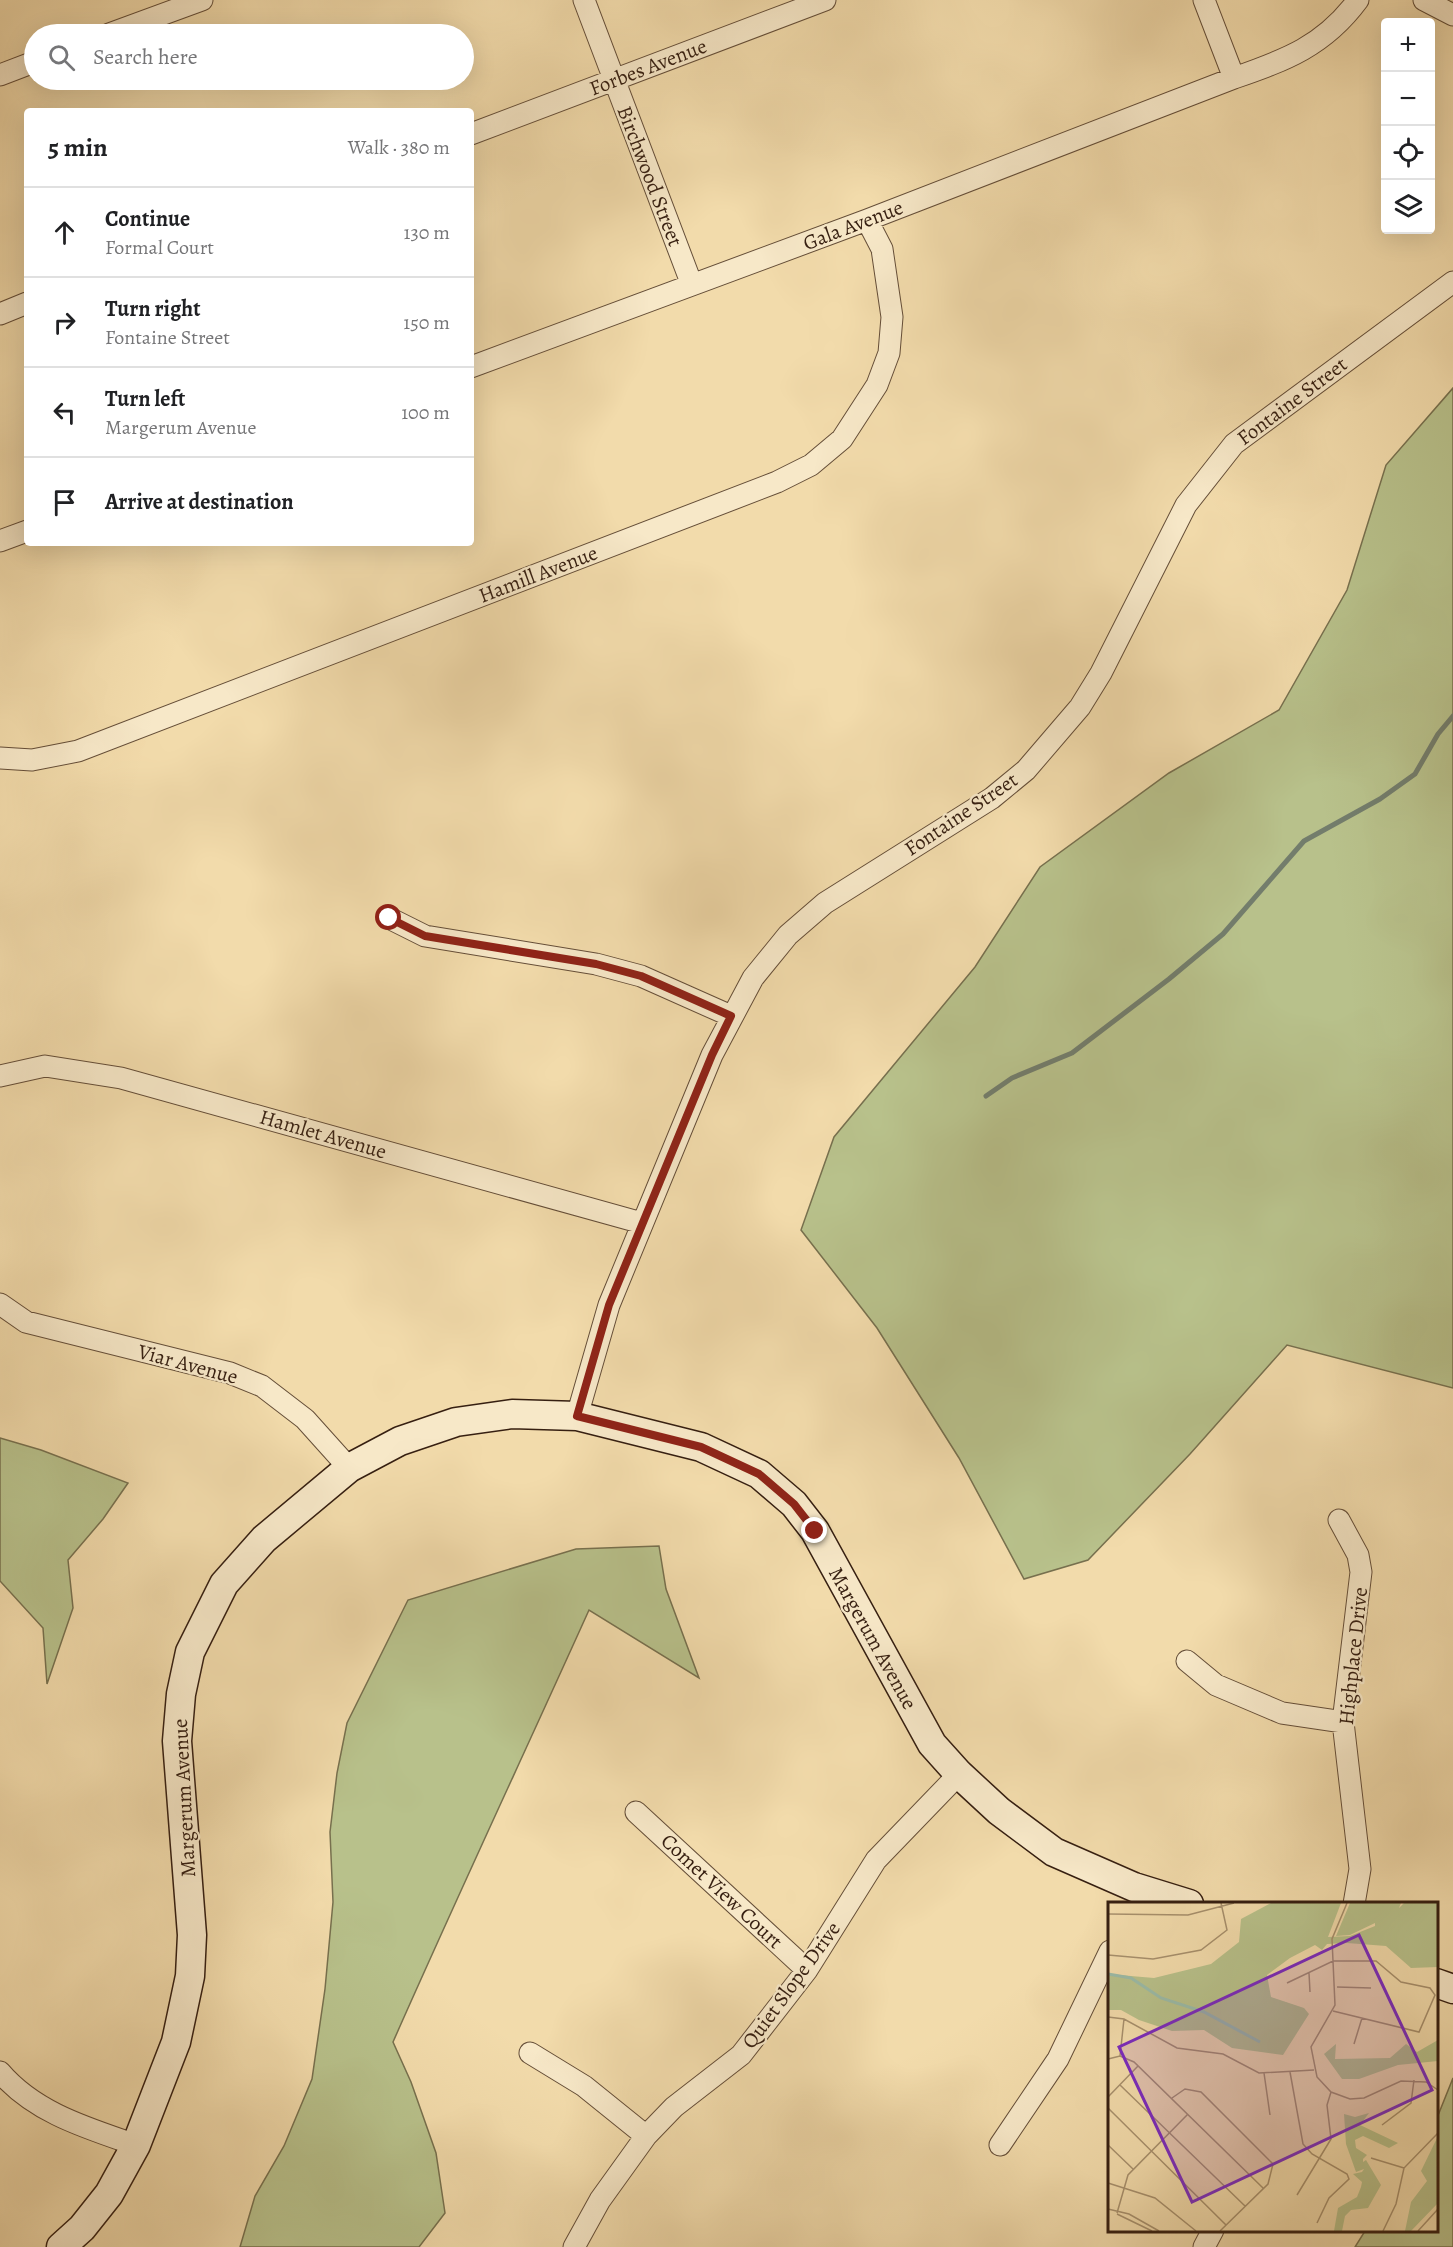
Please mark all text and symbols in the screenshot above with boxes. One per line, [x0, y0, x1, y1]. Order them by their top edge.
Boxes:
map controls [1381, 18, 1435, 234]
button: + [1381, 18, 1435, 72]
search box [24, 24, 474, 90]
street label: Forbes Avenue [585, 32, 711, 102]
icon: search [45, 41, 78, 74]
text: Search here [93, 42, 198, 72]
button: − [1381, 72, 1435, 126]
street label: Birchwood Street [610, 102, 690, 250]
button: locate [1381, 126, 1435, 180]
text: 5 min [48, 130, 108, 165]
text: Walk · 380 m [348, 134, 450, 161]
button: layers [1381, 180, 1435, 234]
street label: Gala Avenue [799, 193, 907, 257]
text: Continue [105, 204, 190, 234]
icon: ahead [48, 216, 81, 249]
text: 130 m [404, 219, 450, 246]
text: Formal Court [105, 234, 214, 261]
text: Turn right [105, 294, 201, 324]
icon: right [48, 306, 81, 339]
text: 150 m [403, 309, 450, 336]
text: Fontaine Street [105, 324, 230, 351]
street label: Fontaine Street [1231, 350, 1353, 452]
text: Turn left [105, 384, 185, 414]
icon: left [48, 396, 81, 429]
text: 100 m [401, 399, 450, 426]
text: Margerum Avenue [105, 414, 256, 441]
icon: arrive [48, 486, 81, 519]
text: Arrive at destination [105, 487, 294, 517]
street label: Hamill Avenue [474, 538, 602, 610]
street label: Fontaine Street [899, 766, 1023, 862]
route start [375, 904, 401, 930]
street label: Hamlet Avenue [256, 1103, 390, 1165]
street label: Viar Avenue [134, 1337, 241, 1391]
route end [801, 1517, 827, 1543]
street label: Margerum Avenue [822, 1562, 924, 1714]
street label: Highplace Drive [1332, 1586, 1374, 1726]
street label: Margerum Avenue [166, 1718, 202, 1878]
street label: Comet View Court [655, 1827, 789, 1955]
inset map [1108, 1902, 1438, 2232]
street label: Quiet Slope Drive [735, 1916, 847, 2054]

